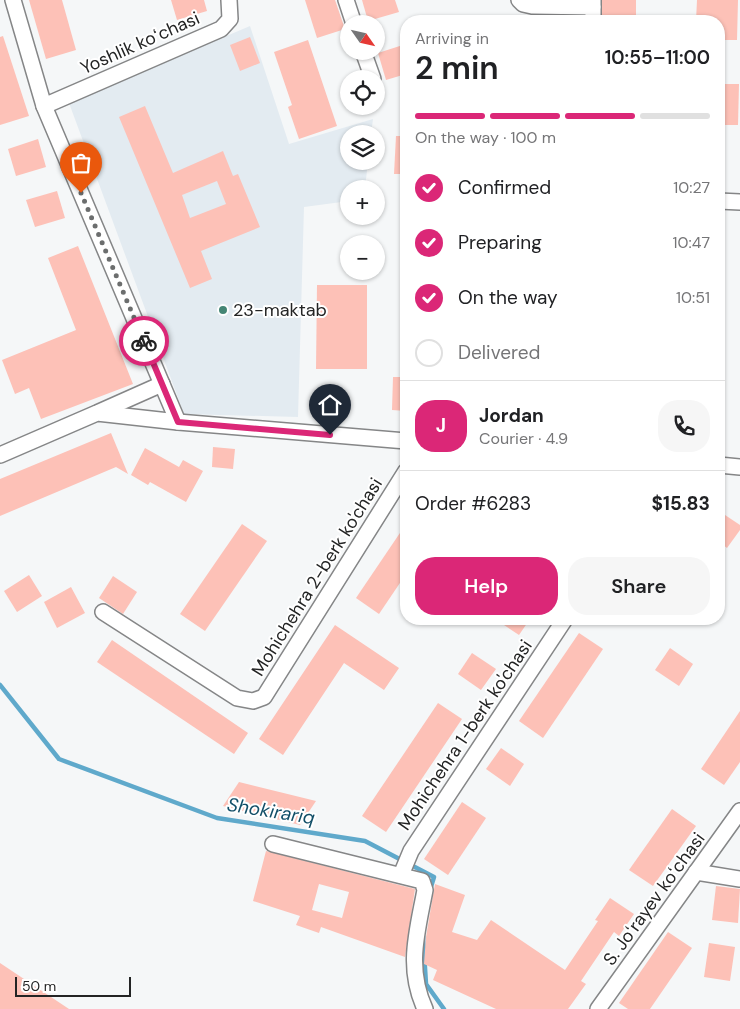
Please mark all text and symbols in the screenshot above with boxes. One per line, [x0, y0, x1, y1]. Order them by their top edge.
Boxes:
street label: Yoshlik koʻchasi [77, 6, 203, 80]
north arrow [340, 15, 385, 60]
map controls [340, 15, 385, 280]
text: Arriving in [415, 28, 489, 49]
text: 10:55–11:00 [605, 45, 710, 70]
text: 2 min [415, 47, 499, 89]
button: locate [340, 70, 385, 115]
button: layers [340, 125, 385, 170]
text: On the way · 100 m [415, 127, 556, 148]
pin [60, 142, 102, 193]
icon: bag [67, 149, 95, 177]
icon: check [415, 174, 443, 202]
text: Confirmed [458, 175, 551, 200]
text: 10:27 [673, 177, 710, 198]
button: + [340, 180, 385, 225]
icon: check [415, 229, 443, 257]
text: Preparing [458, 230, 542, 255]
text: 10:47 [673, 232, 710, 253]
button: − [340, 235, 385, 280]
icon: check [415, 284, 443, 312]
text: On the way [458, 285, 558, 310]
text: 10:51 [676, 287, 710, 308]
place label: 23-maktab [233, 298, 327, 322]
marker: 23-maktab [217, 304, 229, 316]
courier [119, 316, 169, 366]
icon: bike [130, 327, 158, 355]
text: Delivered [458, 340, 540, 365]
pin [309, 384, 351, 435]
icon: home [316, 391, 344, 419]
button: phone [658, 400, 710, 452]
text: Jordan [479, 403, 544, 428]
text: J [436, 413, 446, 438]
text: Courier · 4.9 [479, 428, 568, 449]
street label: Mohichehra 2-berk ko'chasi [246, 473, 388, 681]
text: Order #6283 [415, 491, 531, 516]
text: $15.83 [652, 491, 710, 516]
button: Help [415, 557, 558, 615]
button: Share [568, 557, 710, 615]
street label: Mohichehra 1-berk ko'chasi [392, 635, 538, 835]
water label: Shokirariq [225, 792, 317, 830]
street label: S. Joʻrayev koʻchasi [598, 828, 710, 970]
scale bar [15, 974, 131, 997]
text: 50 m [22, 977, 56, 995]

